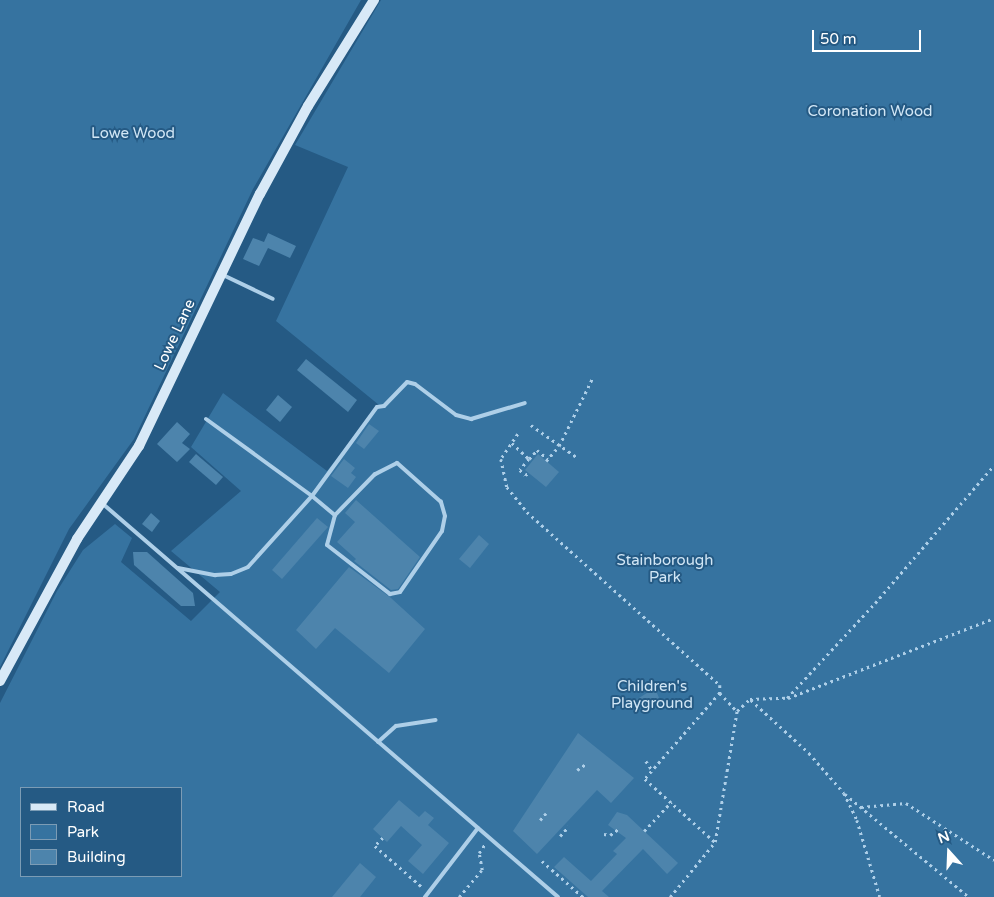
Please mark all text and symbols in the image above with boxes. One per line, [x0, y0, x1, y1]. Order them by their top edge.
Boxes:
scale bar [814, 20, 923, 52]
text: 50 m [820, 30, 857, 48]
park label: Coronation Wood [807, 103, 933, 121]
park label: Lowe Wood [91, 125, 175, 143]
street label: Lowe Lane [151, 297, 199, 373]
park label: Stainborough Park [617, 551, 713, 586]
park label: Children's Playground [611, 677, 693, 712]
legend [20, 787, 182, 877]
text: Road [67, 798, 105, 816]
text: Park [67, 823, 99, 841]
north arrow [924, 827, 974, 877]
text: N [936, 828, 952, 847]
text: Building [67, 848, 126, 866]

